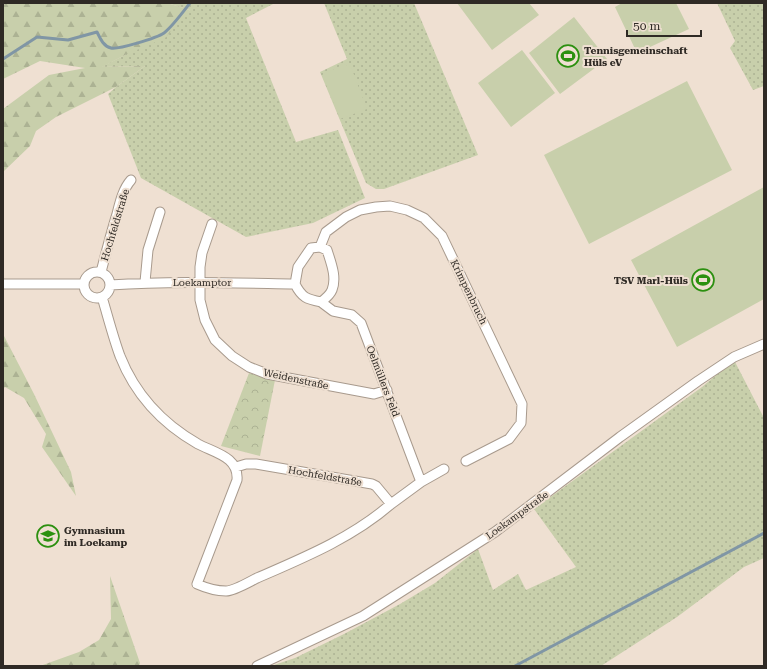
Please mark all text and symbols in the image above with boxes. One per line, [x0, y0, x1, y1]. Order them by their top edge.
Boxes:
scale bar [627, 12, 701, 38]
text: 50 m [633, 19, 660, 33]
sports icon: Tennisgemeinschaft Hüls eV [555, 43, 581, 69]
place label: Tennisgemeinschaft Hüls eV [584, 45, 688, 68]
street label: Hochfeldstraße [99, 187, 131, 262]
street label: Krimpenbruch [449, 258, 490, 327]
sports icon: TSV Marl-Hüls [690, 267, 716, 293]
place label: TSV Marl-Hüls [614, 275, 688, 286]
street label: Loekamptor [173, 277, 231, 288]
street label: Oelmüllers Feld [364, 344, 402, 419]
street label: Weidenstraße [262, 367, 330, 391]
street label: Hochfeldstraße [287, 464, 363, 488]
street label: Loekampstraße [484, 488, 551, 541]
school or university icon: Gymnasium im Loekamp [35, 523, 61, 549]
place label: Gymnasium im Loekamp [64, 525, 128, 548]

